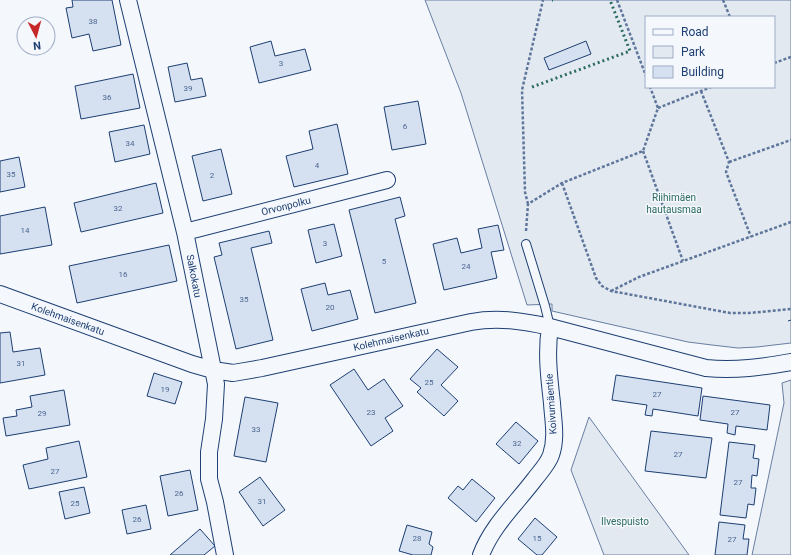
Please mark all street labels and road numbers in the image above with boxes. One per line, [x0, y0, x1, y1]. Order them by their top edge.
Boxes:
street label: Orvonpolku [260, 195, 312, 217]
street label: Salkokatu [184, 253, 204, 299]
street label: Kolehmaisenkatu [30, 301, 106, 337]
street label: Kolehmaisenkatu [352, 325, 430, 353]
street label: Koivumäentie [543, 373, 559, 435]

